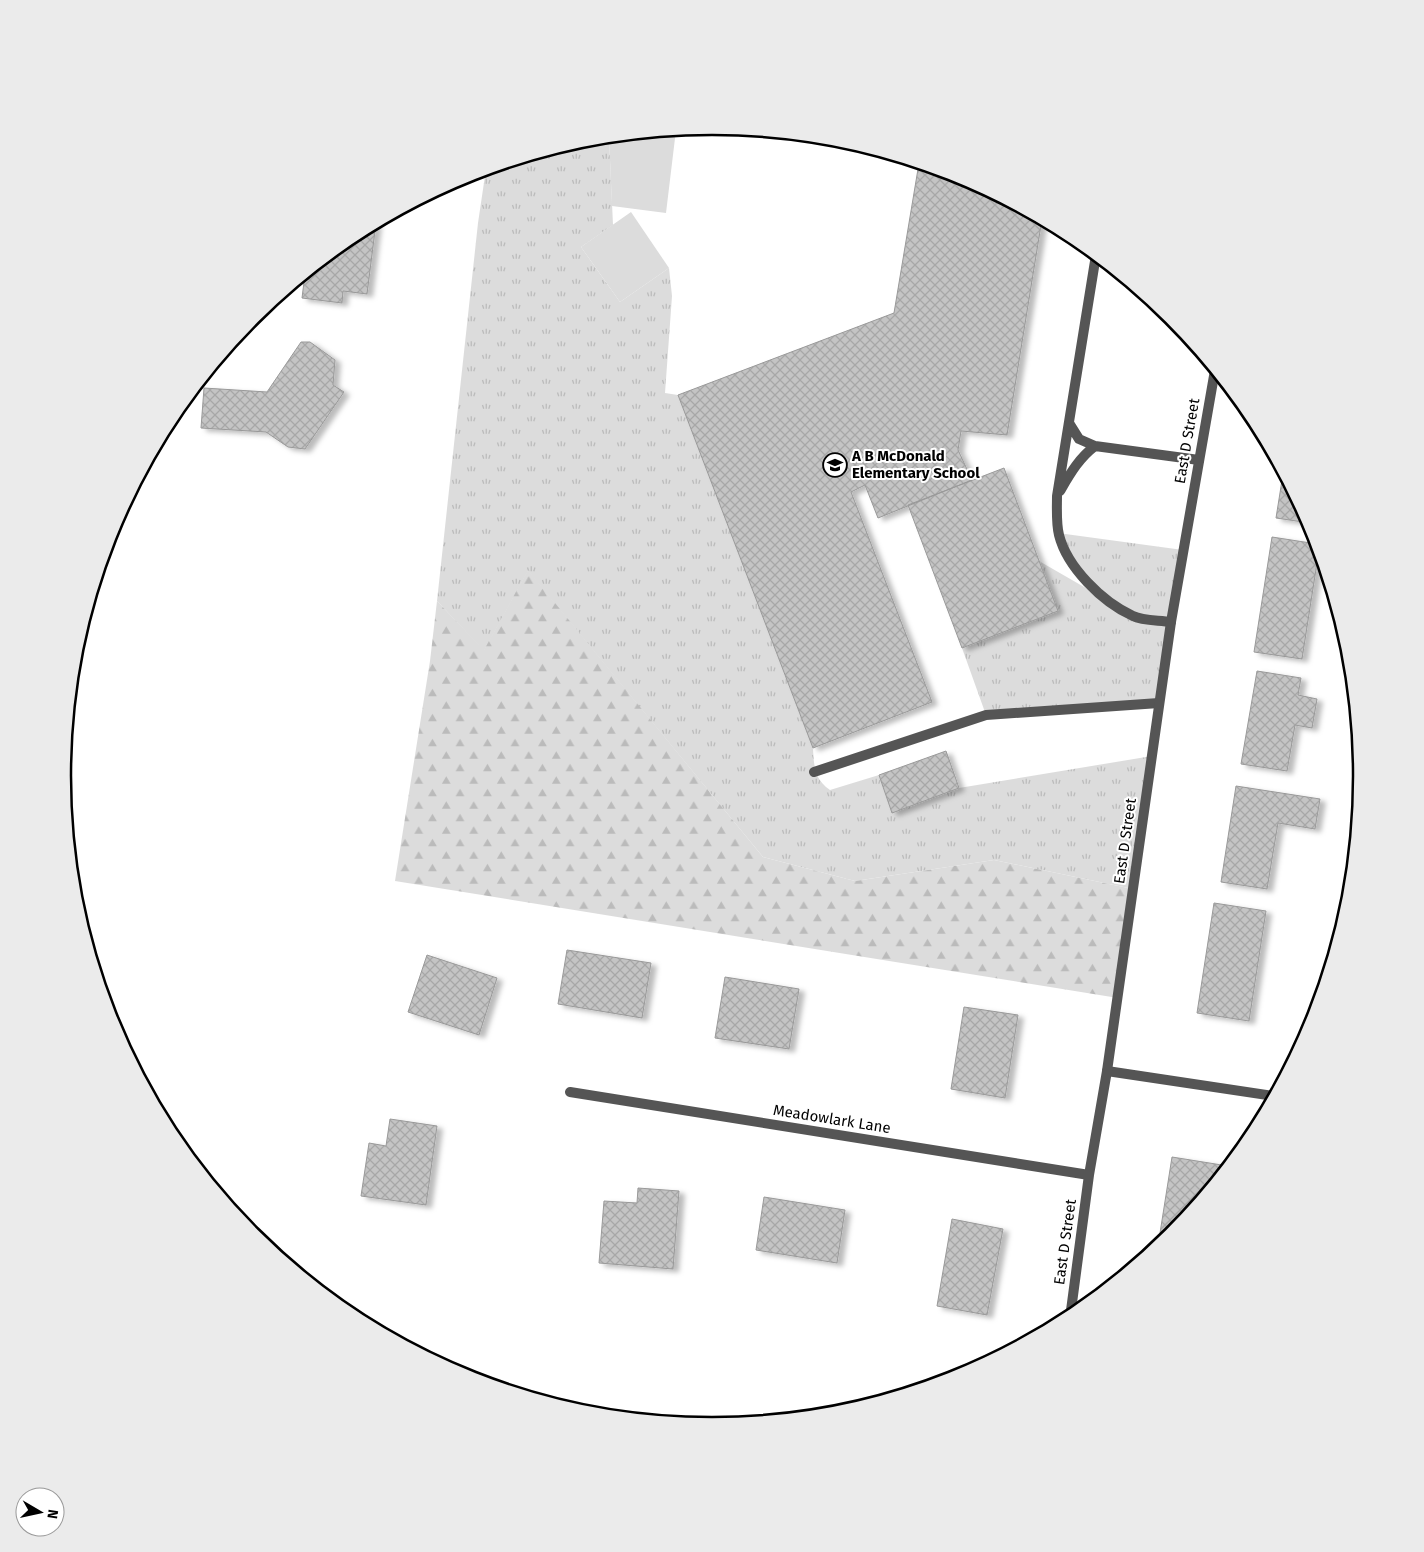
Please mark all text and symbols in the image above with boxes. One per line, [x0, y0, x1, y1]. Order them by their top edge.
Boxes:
street label: East D Street [1171, 396, 1203, 485]
place label: A B McDonald Elementary School [851, 447, 980, 482]
school or university icon: A B McDonald Elementary School [822, 452, 848, 478]
street label: East D Street [1110, 796, 1140, 885]
street label: Meadowlark Lane [772, 1101, 892, 1137]
street label: East D Street [1050, 1197, 1080, 1286]
north arrow [15, 1487, 65, 1537]
text: N [43, 1508, 61, 1520]

